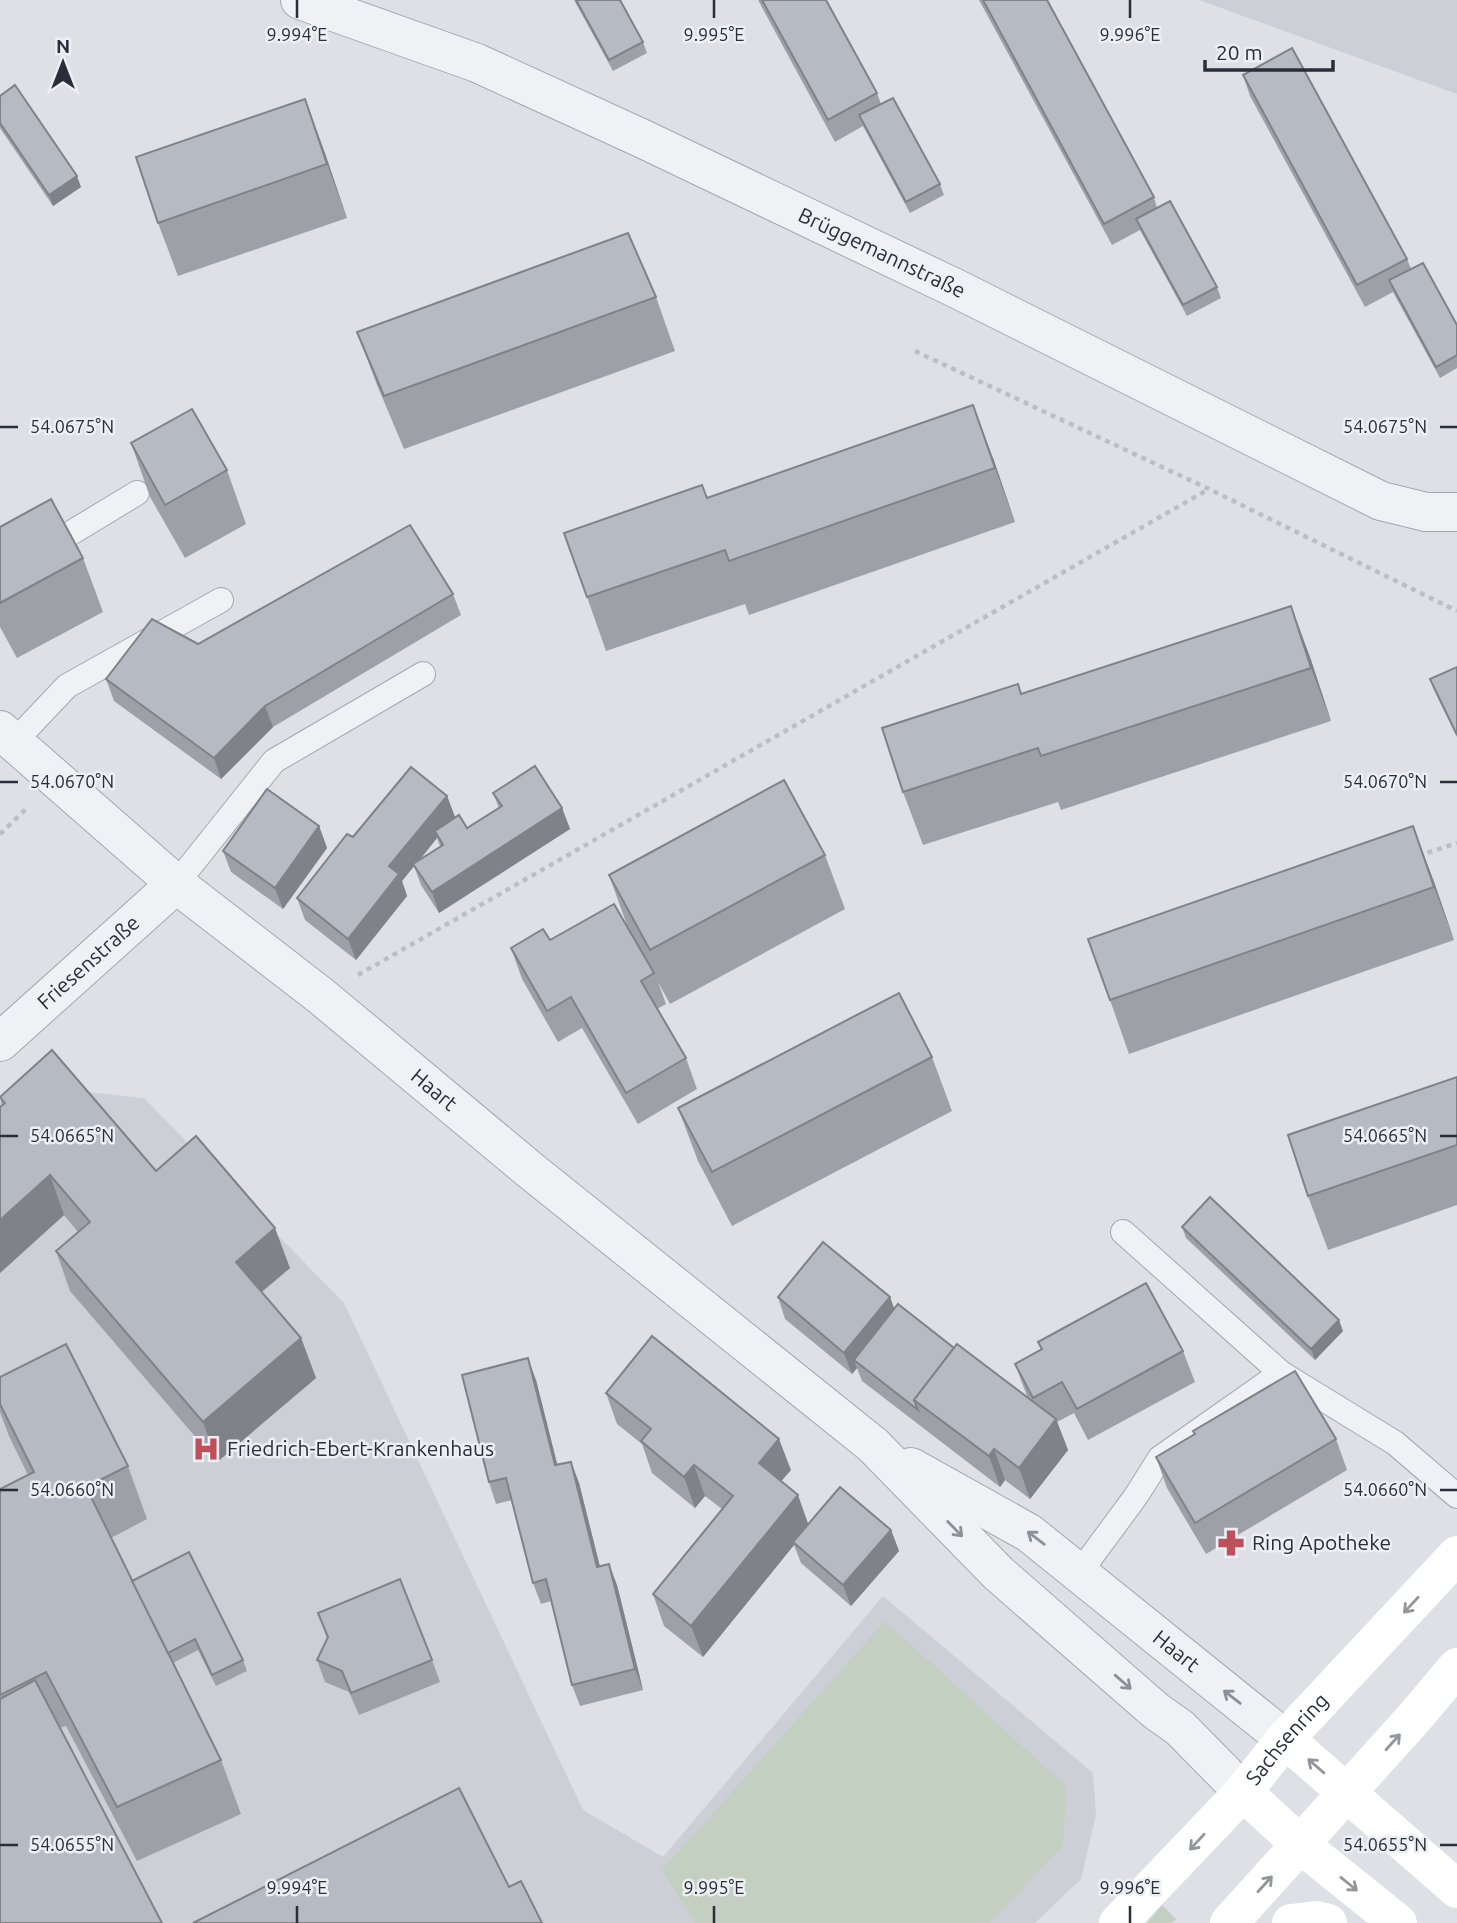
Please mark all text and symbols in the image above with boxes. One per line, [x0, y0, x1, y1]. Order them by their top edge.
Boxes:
text: 9.994°E [267, 24, 327, 44]
text: 9.995°E [684, 24, 744, 44]
text: 9.996°E [1100, 24, 1160, 44]
north arrow [28, 28, 98, 98]
scale bar [1205, 28, 1333, 72]
text: N [56, 35, 70, 57]
text: 20 m [1216, 40, 1263, 64]
street label: Brüggemannstraße [795, 202, 970, 302]
text: 54.0675°N [30, 416, 114, 436]
text: 54.0675°N [1343, 416, 1427, 436]
text: 54.0670°N [30, 771, 114, 791]
text: 54.0670°N [1343, 771, 1427, 791]
street label: Friesenstraße [32, 910, 144, 1014]
street label: Haart [407, 1063, 462, 1115]
text: 54.0665°N [30, 1125, 114, 1145]
text: 54.0665°N [1343, 1125, 1427, 1145]
hospital icon: Friedrich-Ebert-Krankenhaus [191, 1434, 221, 1464]
place label: Friedrich-Ebert-Krankenhaus [227, 1436, 494, 1460]
text: 54.0660°N [30, 1479, 114, 1499]
text: 54.0660°N [1343, 1479, 1427, 1499]
one-way arrow [946, 1520, 963, 1537]
pharmacy icon: Ring Apotheke [1216, 1528, 1246, 1558]
place label: Ring Apotheke [1252, 1530, 1391, 1554]
one-way arrow [1027, 1531, 1045, 1546]
one-way arrow [1403, 1596, 1419, 1614]
street label: Haart [1149, 1625, 1205, 1676]
one-way arrow [1113, 1674, 1131, 1690]
street label: Sachsenring [1240, 1688, 1333, 1789]
one-way arrow [1223, 1689, 1241, 1704]
one-way arrow [1385, 1733, 1401, 1751]
one-way arrow [1307, 1758, 1325, 1774]
one-way arrow [1188, 1833, 1205, 1850]
text: 54.0655°N [30, 1834, 114, 1854]
text: 54.0655°N [1343, 1834, 1427, 1854]
one-way arrow [1256, 1876, 1273, 1893]
one-way arrow [1340, 1876, 1358, 1891]
text: 9.994°E [267, 1877, 327, 1897]
text: 9.995°E [684, 1877, 744, 1897]
text: 9.996°E [1100, 1877, 1160, 1897]

